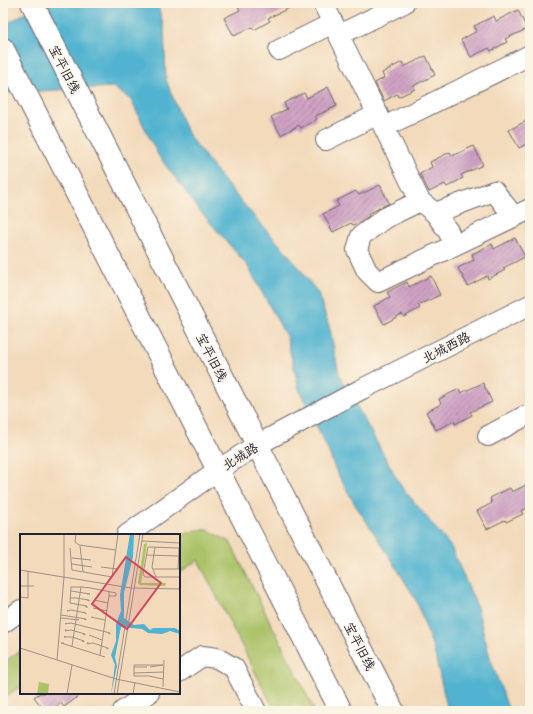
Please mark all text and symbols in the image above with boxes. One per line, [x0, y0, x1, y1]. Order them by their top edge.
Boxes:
street label: 宝平旧线 [44, 43, 83, 97]
street label: 北城西路 [420, 329, 474, 368]
street label: 宝平旧线 [191, 331, 230, 385]
street label: 北城路 [220, 440, 262, 475]
inset map [20, 534, 180, 694]
street label: 宝平旧线 [339, 620, 378, 674]

